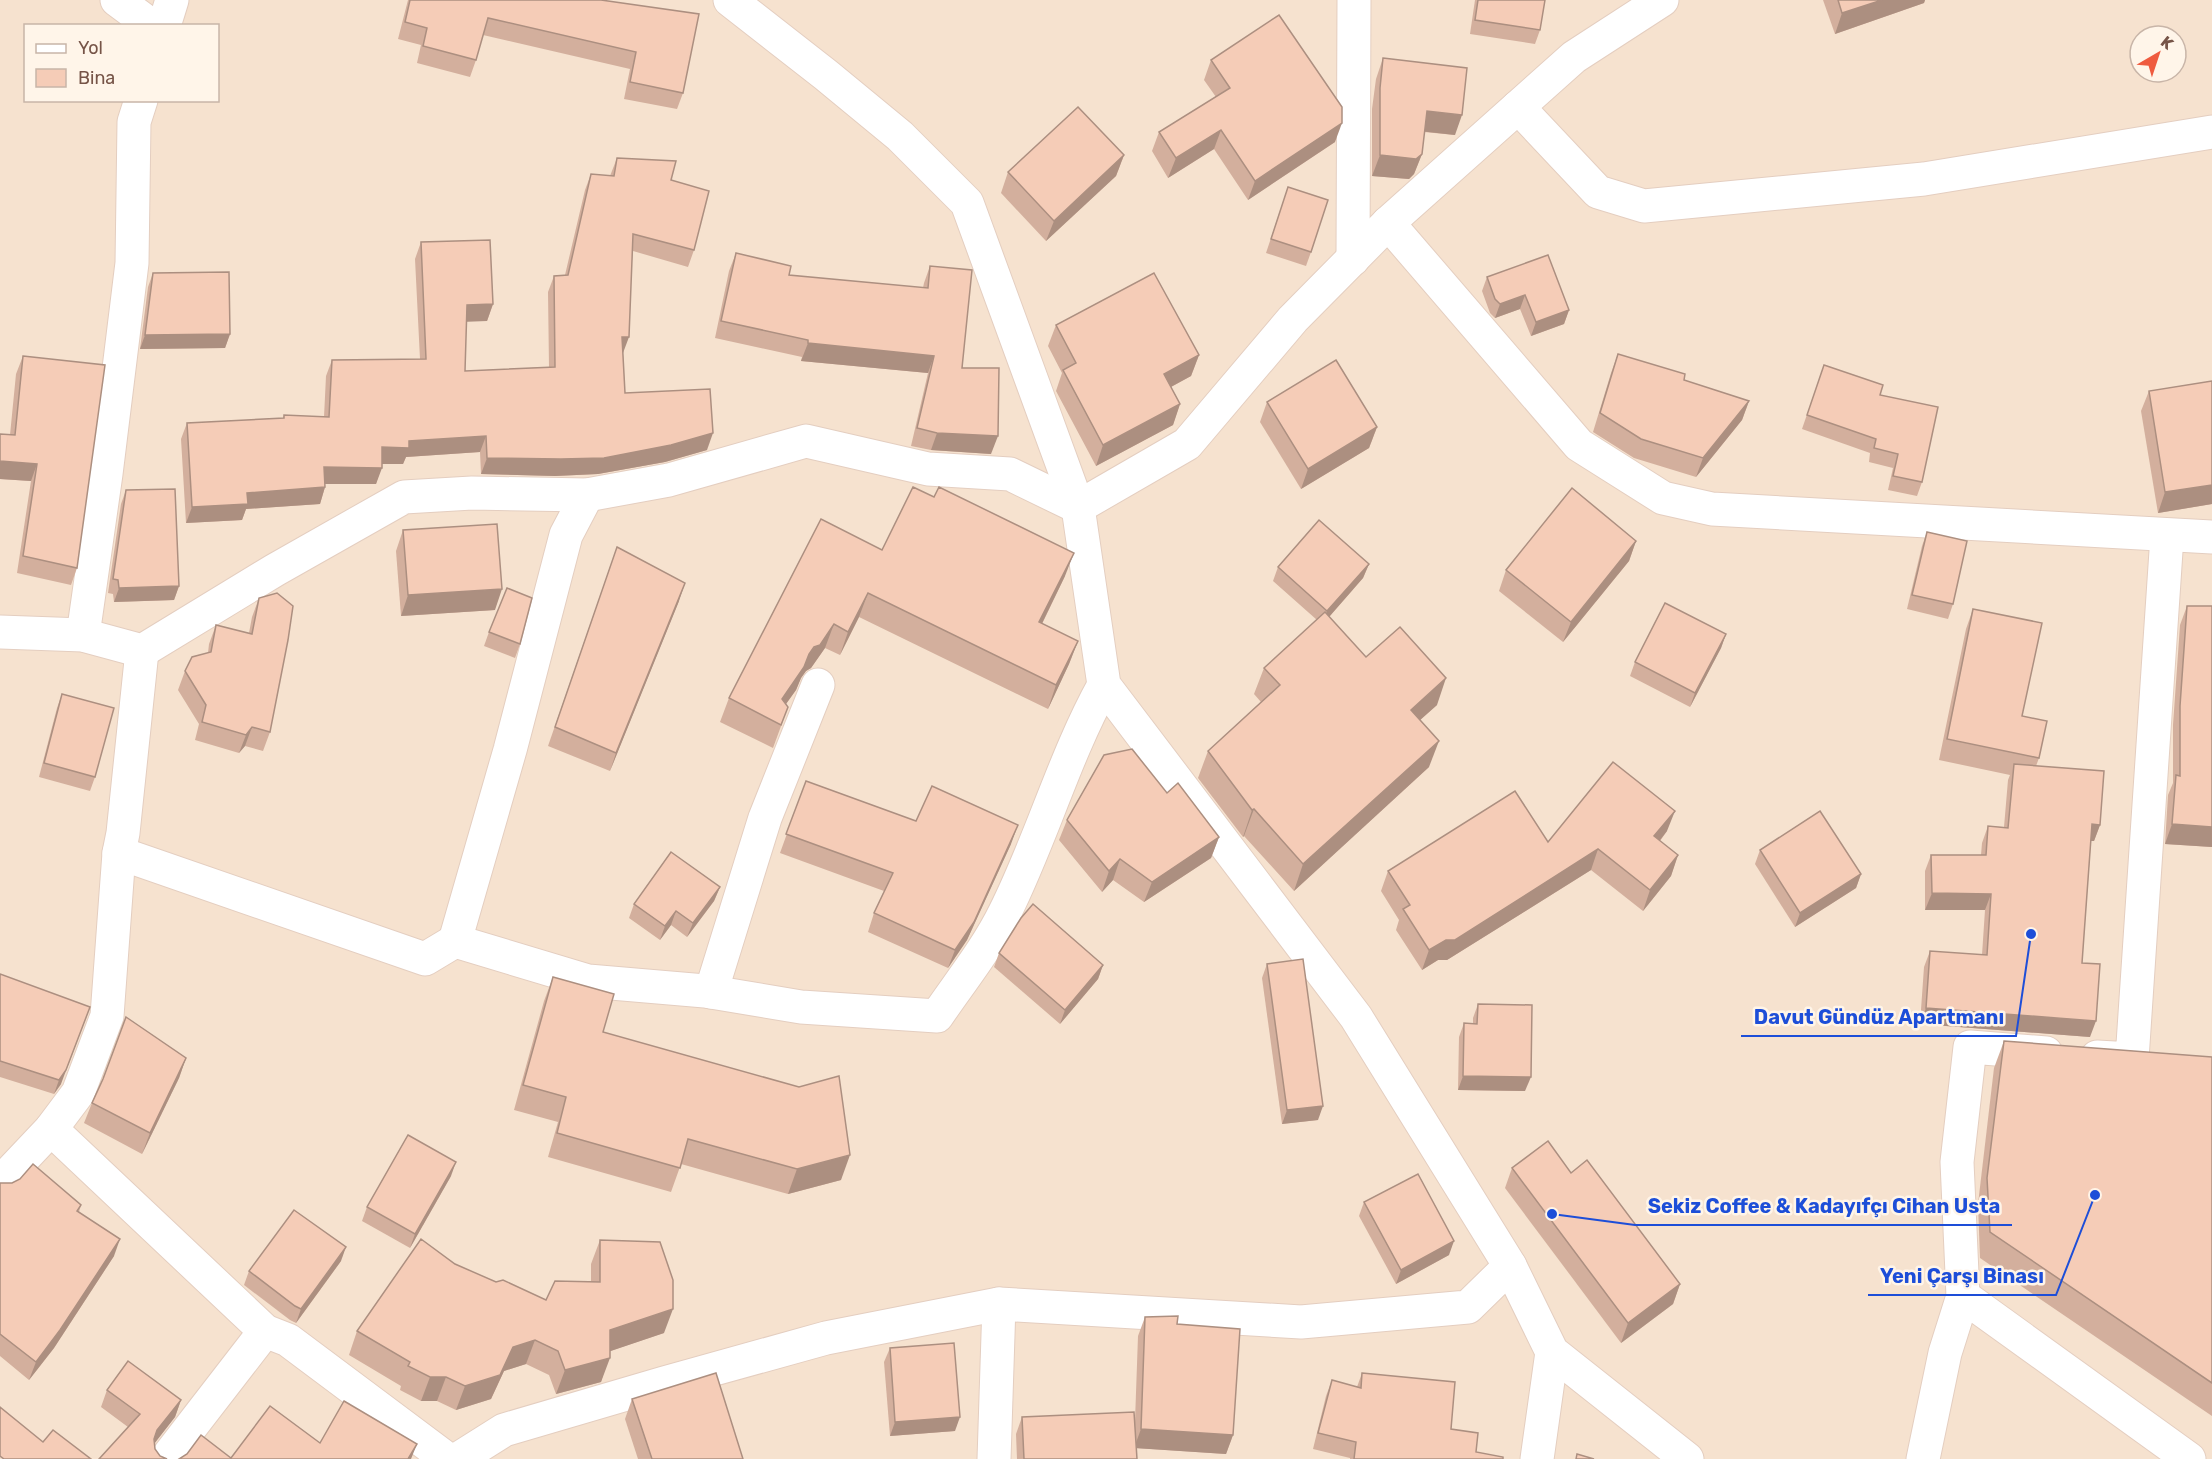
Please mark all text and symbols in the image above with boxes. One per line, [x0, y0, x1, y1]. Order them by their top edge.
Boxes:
legend [24, 24, 219, 102]
north arrow [2128, 24, 2188, 84]
text: K [2157, 32, 2178, 54]
text: Yol [78, 37, 103, 59]
text: Bina [78, 67, 115, 89]
callout: Davut Gündüz Apartmanı [1741, 998, 2016, 1036]
text: Davut Gündüz Apartmanı [1754, 1005, 2004, 1029]
callout: Sekiz Coffee & Kadayıfçı Cihan Usta [1635, 1187, 2012, 1225]
text: Sekiz Coffee & Kadayıfçı Cihan Usta [1648, 1194, 2000, 1218]
callout: Yeni Çarşı Binası [1868, 1257, 2056, 1295]
text: Yeni Çarşı Binası [1880, 1264, 2044, 1288]

